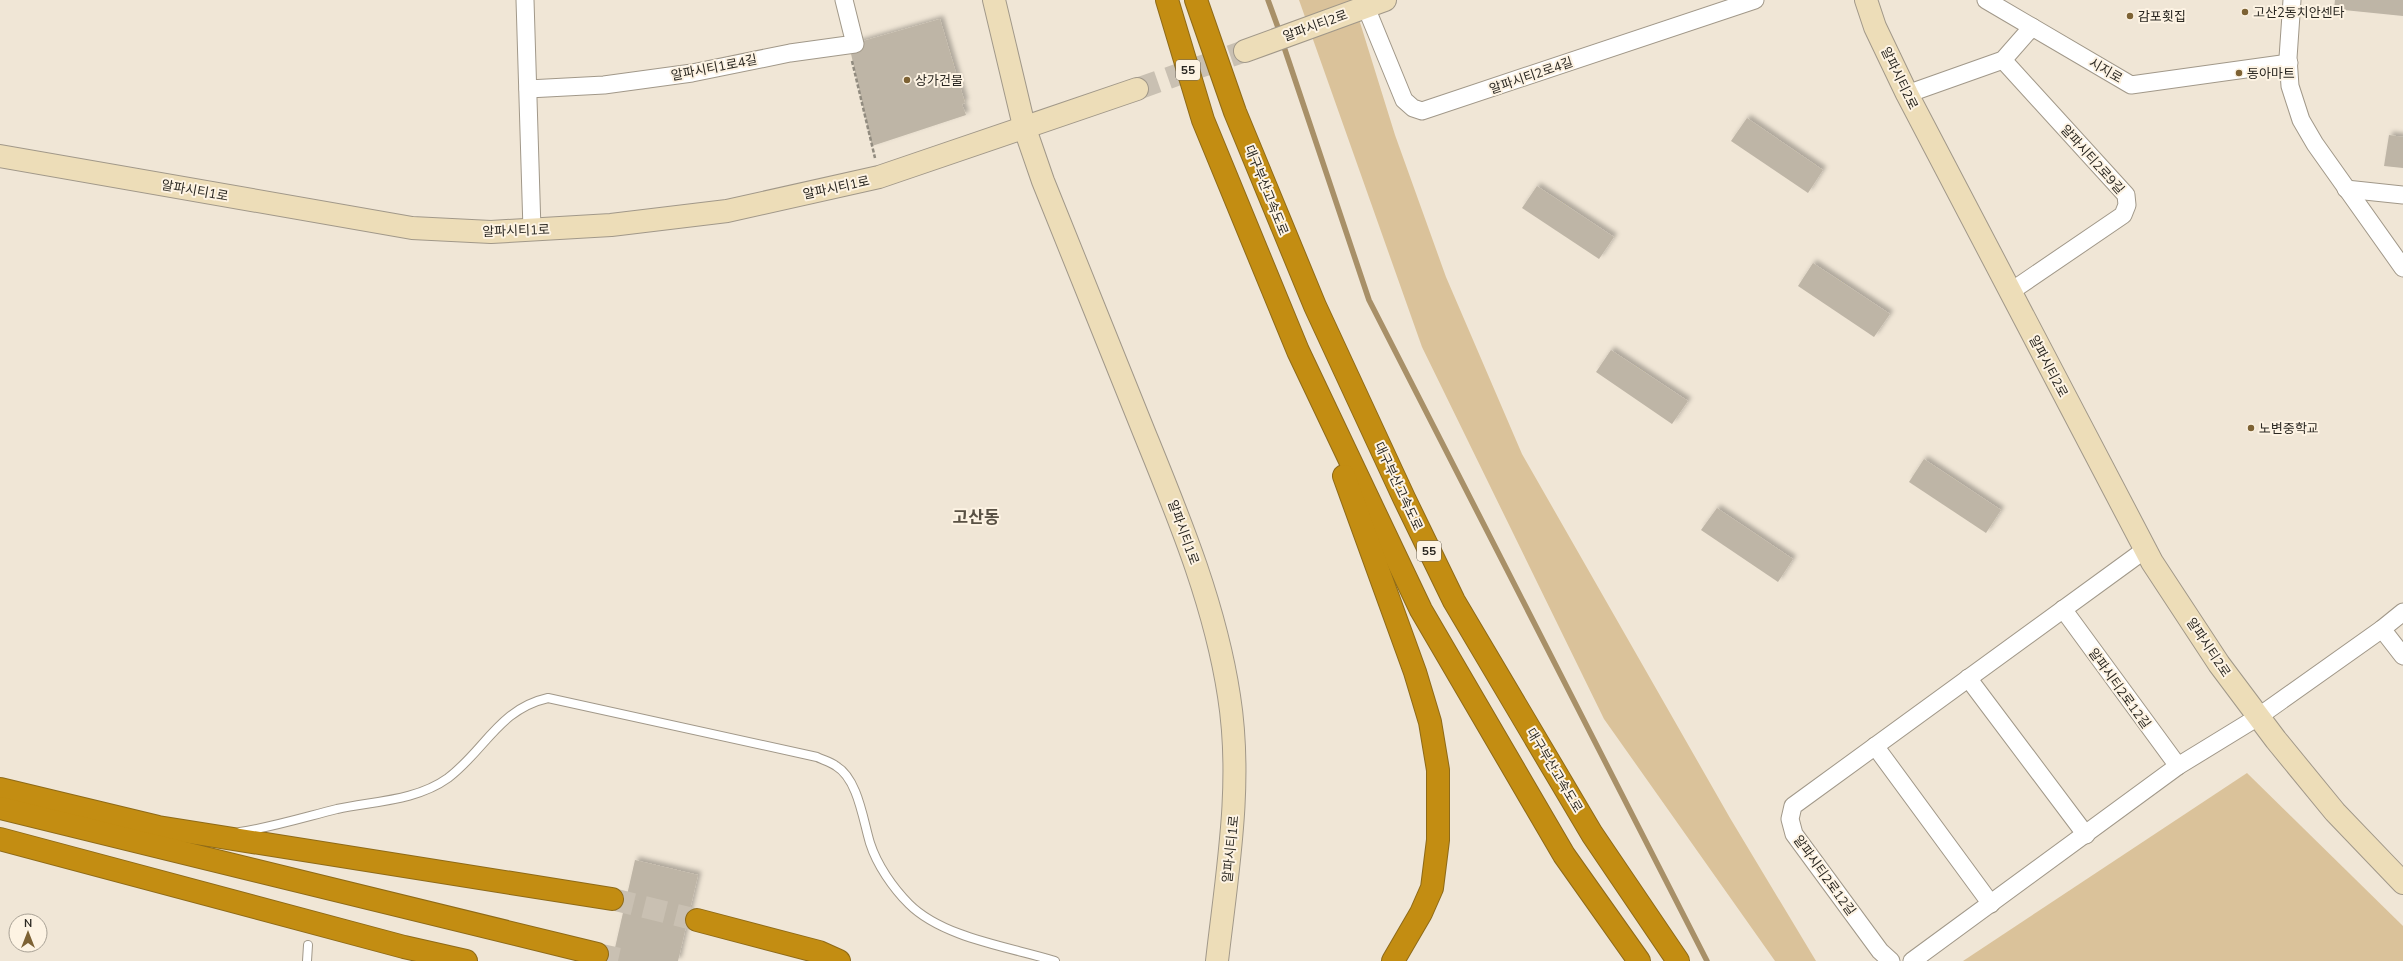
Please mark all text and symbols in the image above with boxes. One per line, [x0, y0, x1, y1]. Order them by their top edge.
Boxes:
place label: 고산2동치안센타 [2253, 4, 2345, 22]
street label: 알파시티2로 [1280, 6, 1350, 46]
marker: 고산2동치안센타 [2240, 7, 2250, 17]
place label: 감포횟집 [2138, 8, 2186, 26]
marker: 감포횟집 [2125, 11, 2135, 21]
street label: 알파시티2로 [1876, 44, 1922, 113]
street label: 알파시티1로4길 [670, 51, 759, 85]
street label: 알파시티2로4길 [1487, 53, 1576, 99]
street label: 시지로 [2085, 54, 2126, 88]
road number: 55 [1176, 60, 1200, 80]
place label: 동아마트 [2247, 65, 2295, 83]
marker: 동아마트 [2234, 68, 2244, 78]
place label: 상가건물 [915, 72, 963, 90]
marker: 상가건물 [902, 75, 912, 85]
street label: 알파시티2로9길 [2056, 121, 2128, 198]
street label: 대구부산고속도로 [1240, 143, 1292, 238]
street label: 알파시티1로 [801, 172, 871, 204]
street label: 알파시티1로 [160, 176, 230, 206]
street label: 알파시티1로 [482, 221, 550, 241]
street label: 알파시티2로 [2024, 332, 2072, 401]
place label: 노변중학교 [2259, 420, 2319, 438]
marker: 노변중학교 [2246, 423, 2256, 433]
street label: 대구부산고속도로 [1370, 439, 1426, 534]
street label: 알파시티1로 [1163, 497, 1203, 567]
district label: 고산동 [953, 506, 1000, 529]
road number: 55 [1417, 541, 1441, 561]
street label: 알파시티2로 [2182, 615, 2235, 681]
street label: 알파시티2로12길 [2084, 645, 2154, 732]
street label: 대구부산고속도로 [1522, 725, 1587, 816]
street label: 알파시티1로 [1219, 815, 1243, 884]
street label: 알파시티2로12길 [1789, 832, 1859, 919]
north arrow [8, 913, 48, 953]
text: N [24, 916, 32, 931]

